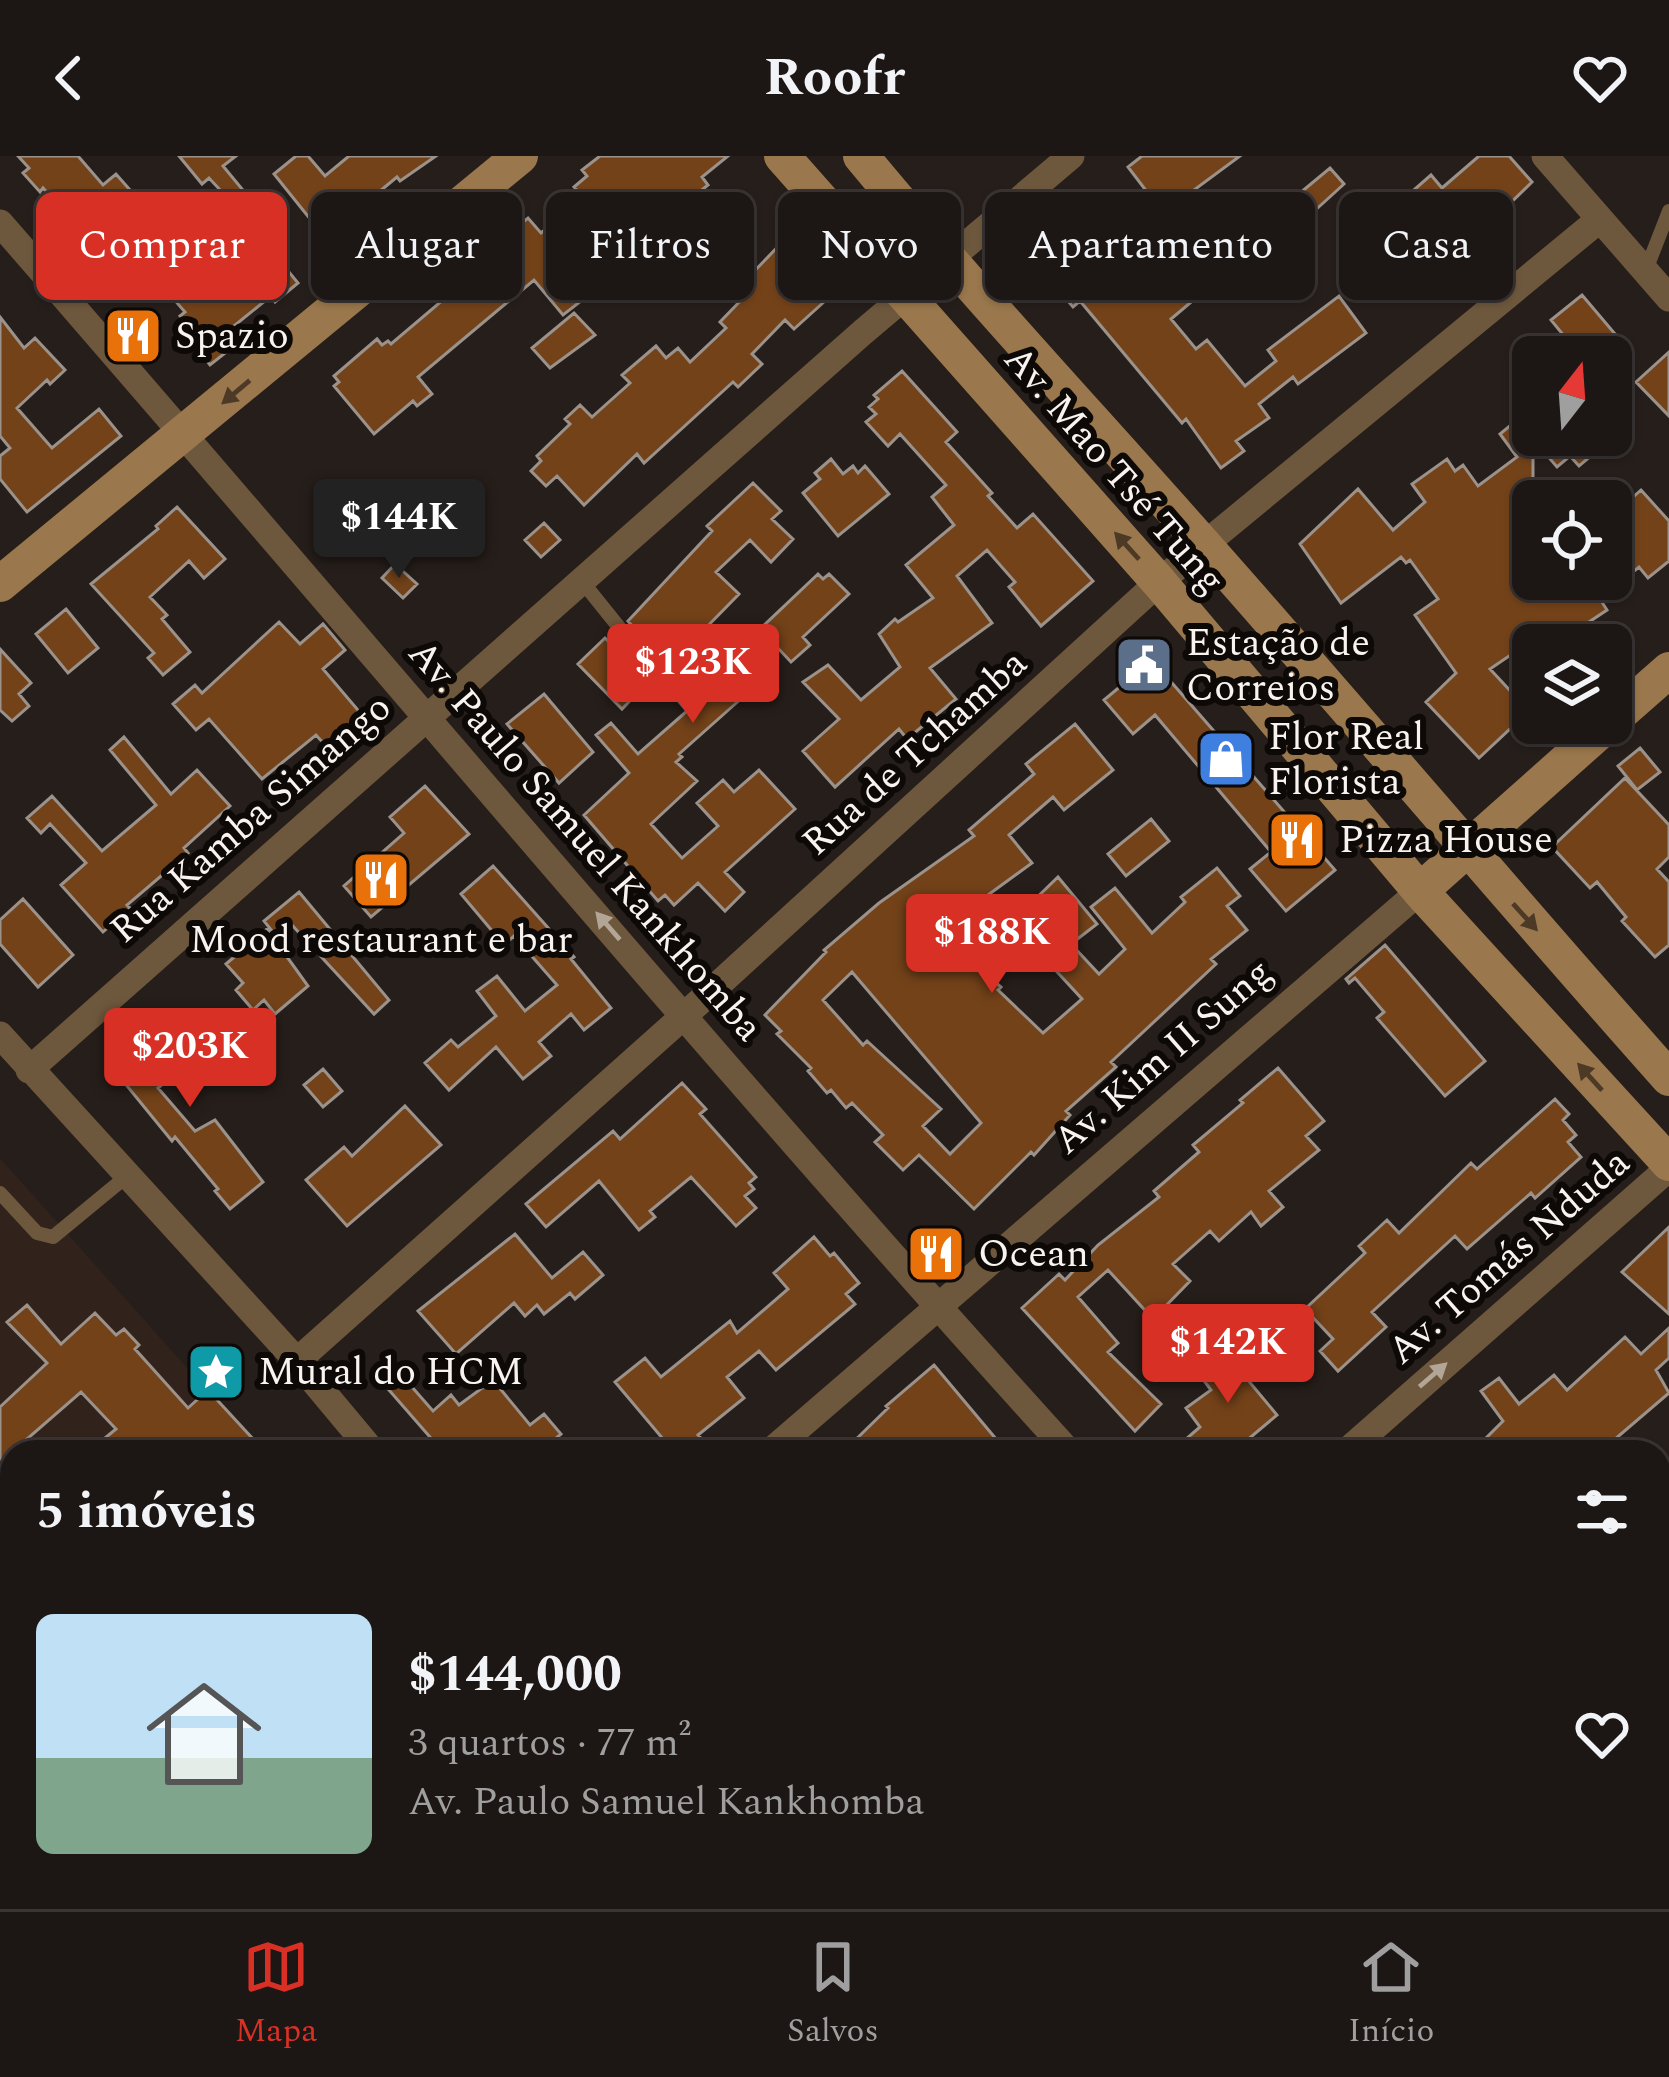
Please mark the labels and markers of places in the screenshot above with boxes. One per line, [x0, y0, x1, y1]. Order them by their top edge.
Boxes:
restaurant icon: Spazio [102, 305, 164, 367]
place label: Spazio [175, 307, 289, 366]
pin: $144K [315, 479, 483, 581]
place label: Estação de Correios [1186, 614, 1370, 718]
pin: $123K [609, 624, 777, 726]
public building icon: Estação de Correios [1113, 634, 1175, 696]
place label: Flor Real Florista [1268, 708, 1424, 812]
shop icon: Flor Real Florista [1195, 728, 1257, 790]
restaurant icon: Pizza House [1266, 809, 1328, 871]
place label: Pizza House [1339, 811, 1553, 870]
restaurant icon: Mood restaurant e bar [350, 849, 412, 911]
pin: $188K [908, 894, 1076, 996]
place label: Mood restaurant e bar [189, 911, 573, 970]
pin: $203K [106, 1008, 274, 1110]
restaurant icon: Ocean [905, 1223, 967, 1285]
place label: Ocean [978, 1225, 1089, 1284]
pin: $142K [1144, 1304, 1312, 1406]
place icon: Mural do HCM [185, 1341, 247, 1403]
place label: Mural do HCM [258, 1343, 523, 1402]

